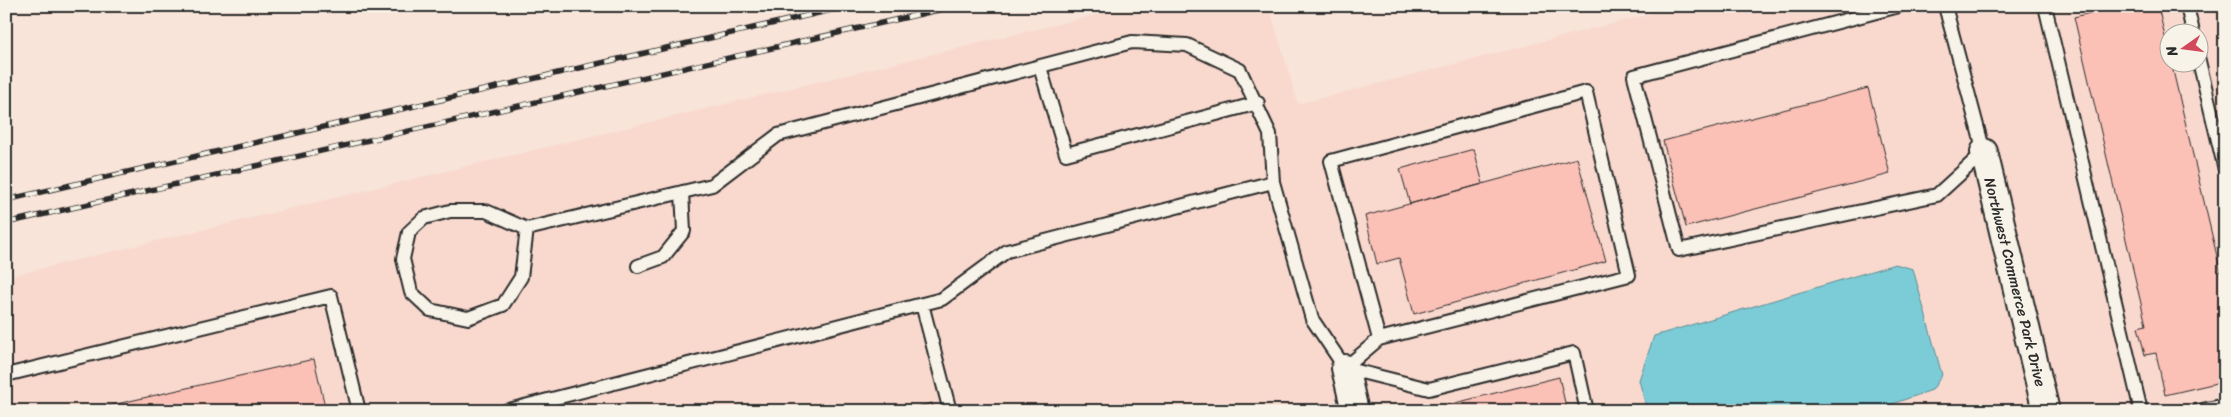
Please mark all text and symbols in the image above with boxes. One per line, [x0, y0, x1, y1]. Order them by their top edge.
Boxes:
north arrow [2158, 22, 2208, 72]
text: N [2158, 43, 2185, 60]
street label: Northwest Commerce Park Drive [1976, 175, 2054, 390]

